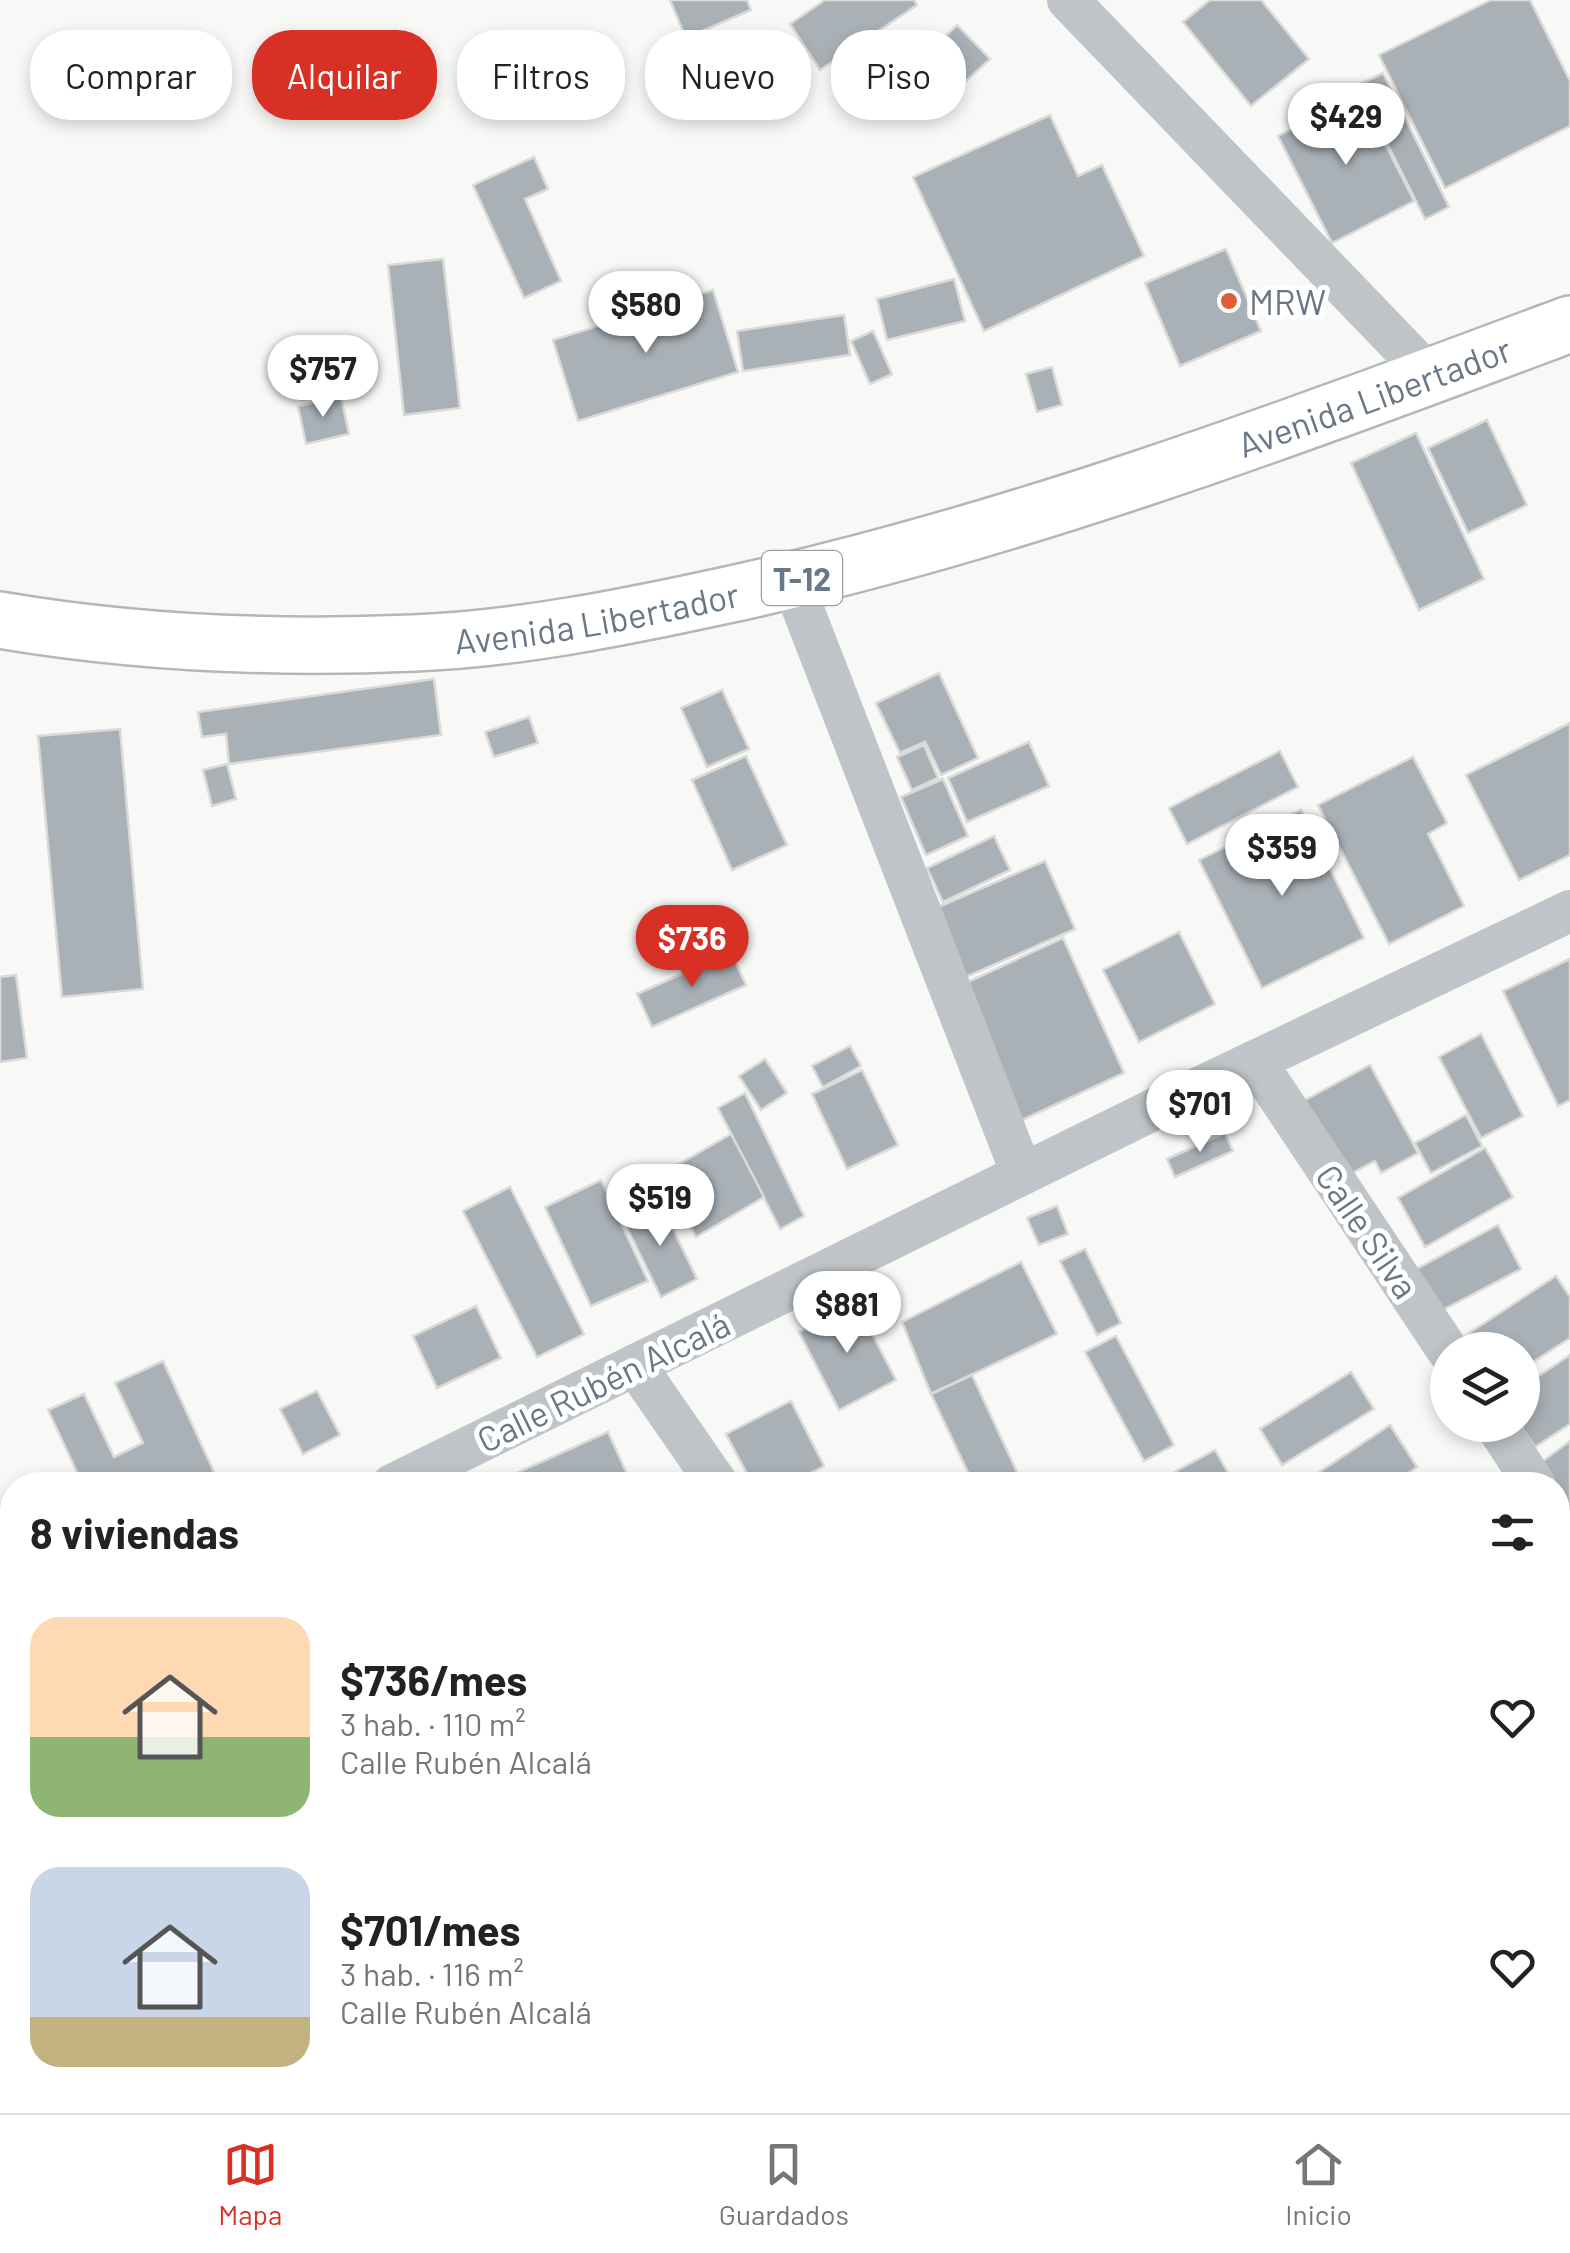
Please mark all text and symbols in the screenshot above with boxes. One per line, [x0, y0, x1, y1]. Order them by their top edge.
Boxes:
chip: Comprar [30, 30, 232, 120]
chip: Alquilar [252, 30, 437, 120]
chip: Filtros [457, 30, 625, 120]
chip: Nuevo [645, 30, 811, 120]
chip: Piso [831, 30, 966, 120]
pin: $429 [1287, 83, 1405, 168]
text: $429 [1310, 96, 1382, 134]
pin: $580 [587, 271, 705, 356]
place label: MRW [1249, 280, 1326, 322]
text: $580 [610, 284, 682, 322]
marker: MRW [1218, 290, 1240, 312]
street label: Avenida Libertador [1232, 327, 1517, 465]
pin: $757 [264, 335, 382, 420]
text: $757 [289, 348, 357, 386]
road number: T-12 [762, 551, 842, 605]
street label: Avenida Libertador [453, 572, 743, 662]
pin: $359 [1223, 814, 1341, 899]
text: $359 [1247, 827, 1317, 865]
pin: $736 [633, 905, 751, 990]
text: $736 [658, 918, 726, 956]
pin: $701 [1141, 1070, 1259, 1155]
text: $701 [1168, 1083, 1232, 1121]
street label: Calle Silva [1308, 1156, 1428, 1306]
pin: $519 [601, 1164, 719, 1249]
text: $519 [628, 1177, 692, 1215]
pin: $881 [788, 1271, 906, 1356]
text: $881 [815, 1284, 879, 1322]
street label: Calle Rubén Alcalá [470, 1302, 736, 1460]
map controls [1430, 1332, 1540, 1442]
button: layers [1430, 1332, 1540, 1442]
icon: filters [1485, 1505, 1540, 1560]
text: 8 viviendas [30, 1507, 239, 1557]
text: $736/mes [340, 1654, 527, 1704]
icon: home [110, 1657, 230, 1777]
icon: heart [1485, 1690, 1540, 1745]
text: 3 hab. · 110 m² [340, 1704, 526, 1742]
text: Calle Rubén Alcalá [340, 1742, 592, 1780]
text: $701/mes [340, 1904, 521, 1954]
icon: home [110, 1907, 230, 2027]
icon: heart [1485, 1940, 1540, 1995]
text: 3 hab. · 116 m² [340, 1954, 524, 1992]
text: Calle Rubén Alcalá [340, 1992, 592, 2030]
tab: Mapa [218, 2137, 282, 2231]
tab: Guardados [719, 2137, 849, 2231]
tab: Inicio [1285, 2137, 1352, 2231]

